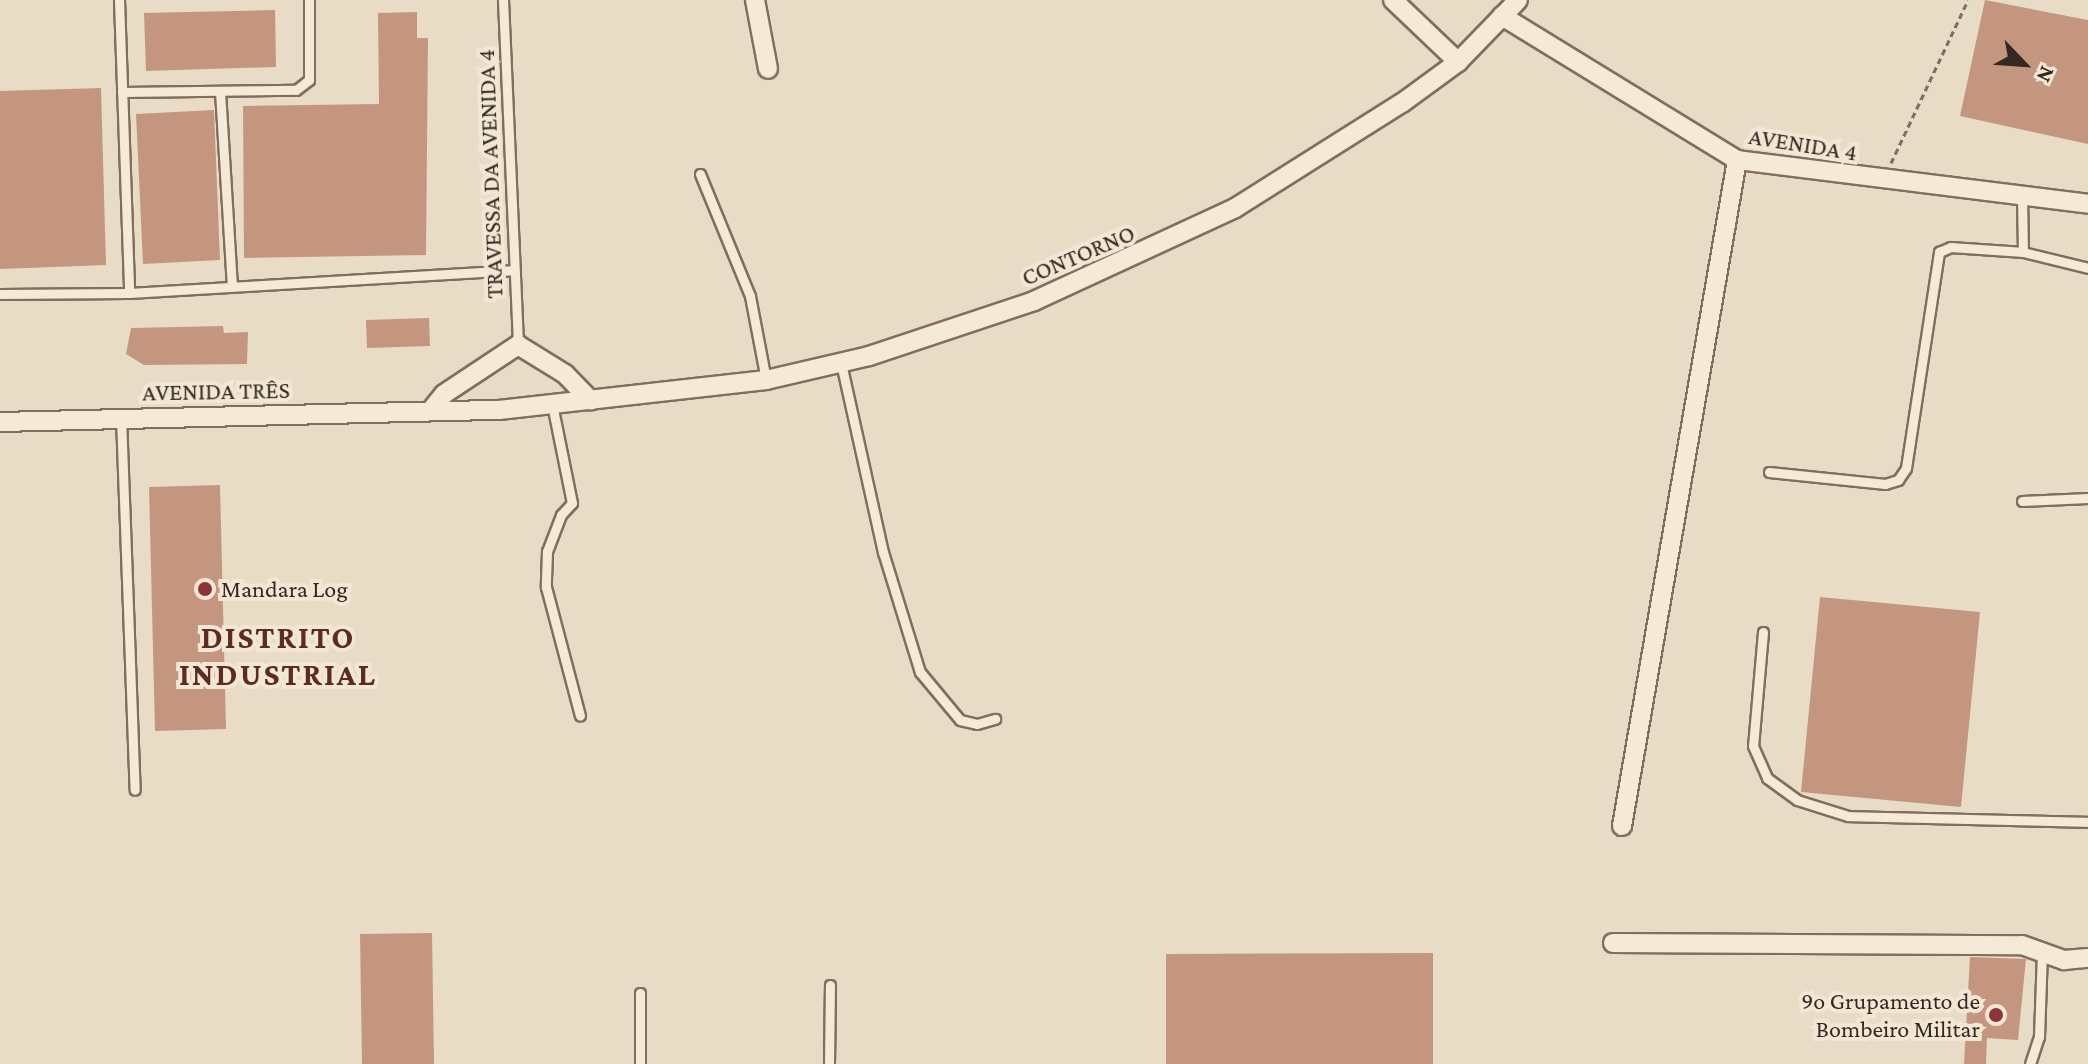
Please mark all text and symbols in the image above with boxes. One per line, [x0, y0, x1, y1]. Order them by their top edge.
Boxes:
north arrow [1984, 24, 2064, 104]
street label: TRAVESSA DA AVENIDA 4 [471, 49, 509, 299]
text: N [2032, 62, 2061, 86]
street label: AVENIDA 4 [1747, 121, 1859, 167]
street label: CONTORNO [1017, 218, 1139, 292]
street label: AVENIDA TRÊS [142, 375, 290, 407]
place label: Mandara Log [221, 575, 348, 603]
marker: Mandara Log [196, 580, 214, 598]
district label: DISTRITO INDUSTRIAL [179, 619, 377, 694]
place label: 9o Grupamento de Bombeiro Militar [1801, 987, 1980, 1043]
marker: 9o Grupamento de Bombeiro Militar [1987, 1006, 2005, 1024]

